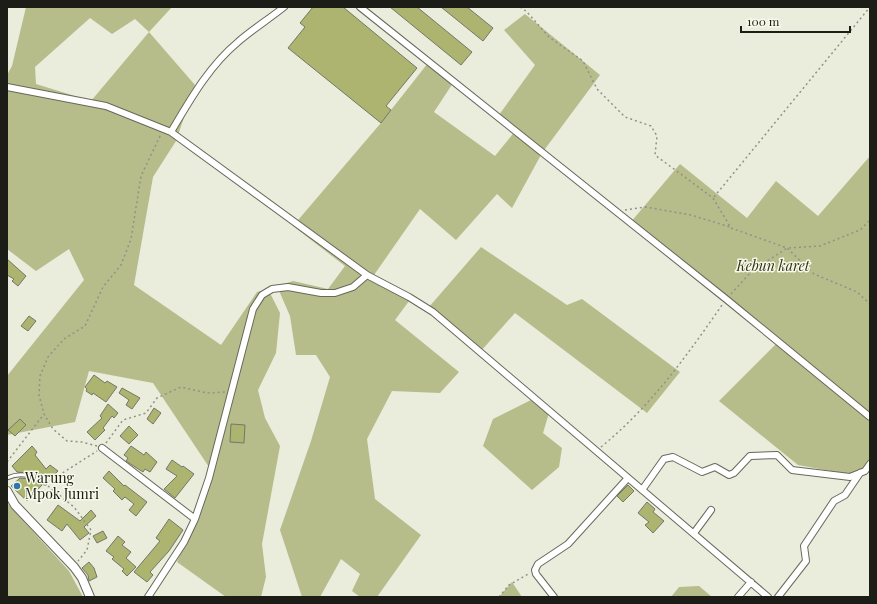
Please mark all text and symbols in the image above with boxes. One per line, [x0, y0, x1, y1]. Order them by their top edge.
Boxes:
scale bar [741, 8, 850, 34]
text: 100 m [747, 13, 780, 29]
park label: Kebun karet [736, 256, 811, 275]
place label: Warung Mpok Jumri [24, 468, 99, 503]
marker: Warung Mpok Jumri [12, 481, 22, 491]

